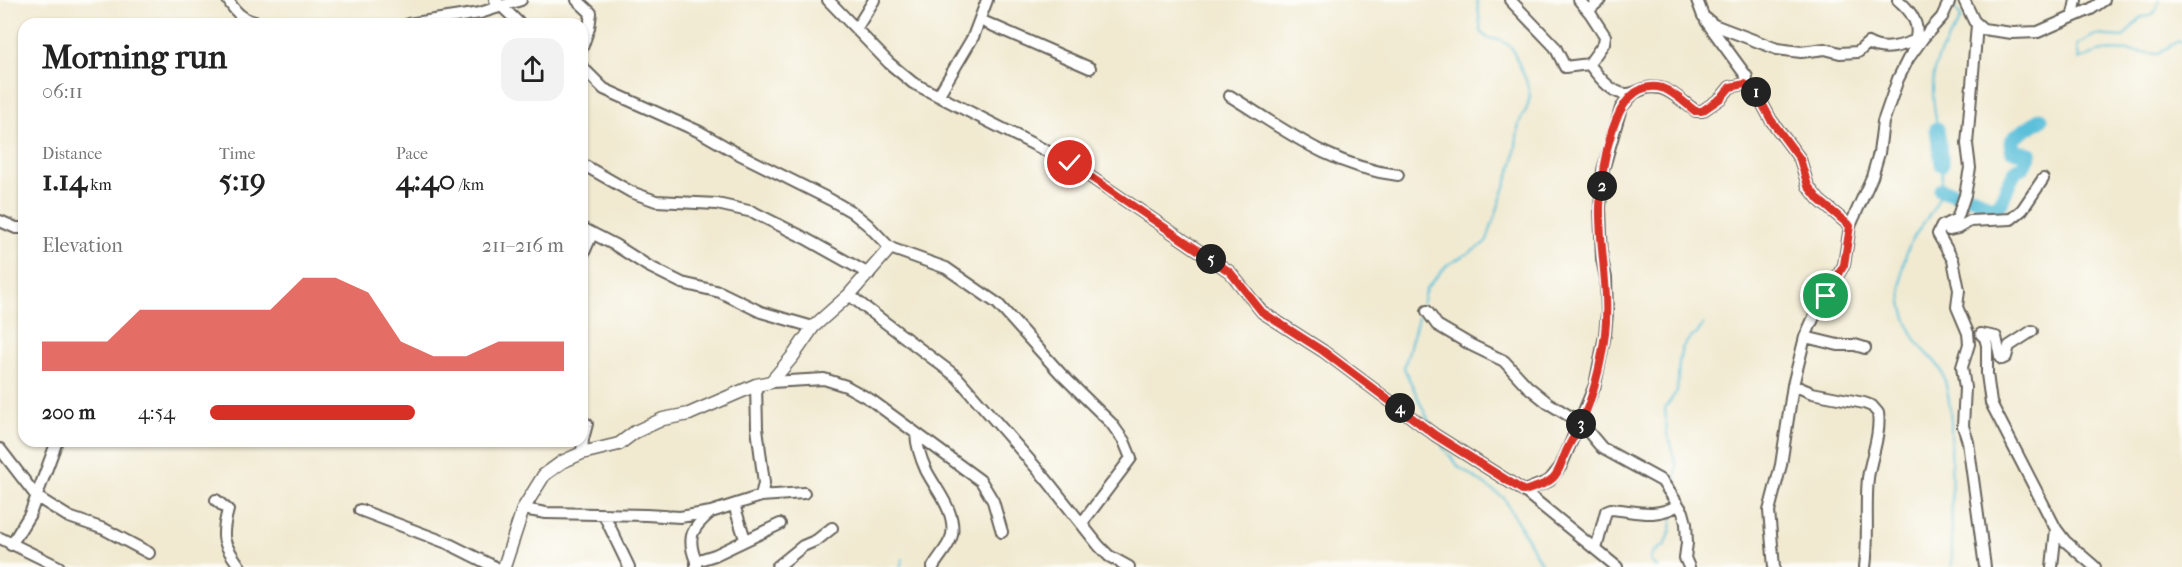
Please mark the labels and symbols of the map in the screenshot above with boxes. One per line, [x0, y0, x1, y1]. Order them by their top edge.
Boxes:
pin: 1 [1741, 77, 1771, 107]
pin [1044, 137, 1095, 188]
pin: 2 [1587, 171, 1617, 201]
pin: 5 [1196, 244, 1226, 274]
pin [1800, 270, 1851, 321]
pin: 4 [1385, 393, 1415, 423]
pin: 3 [1566, 409, 1596, 439]

